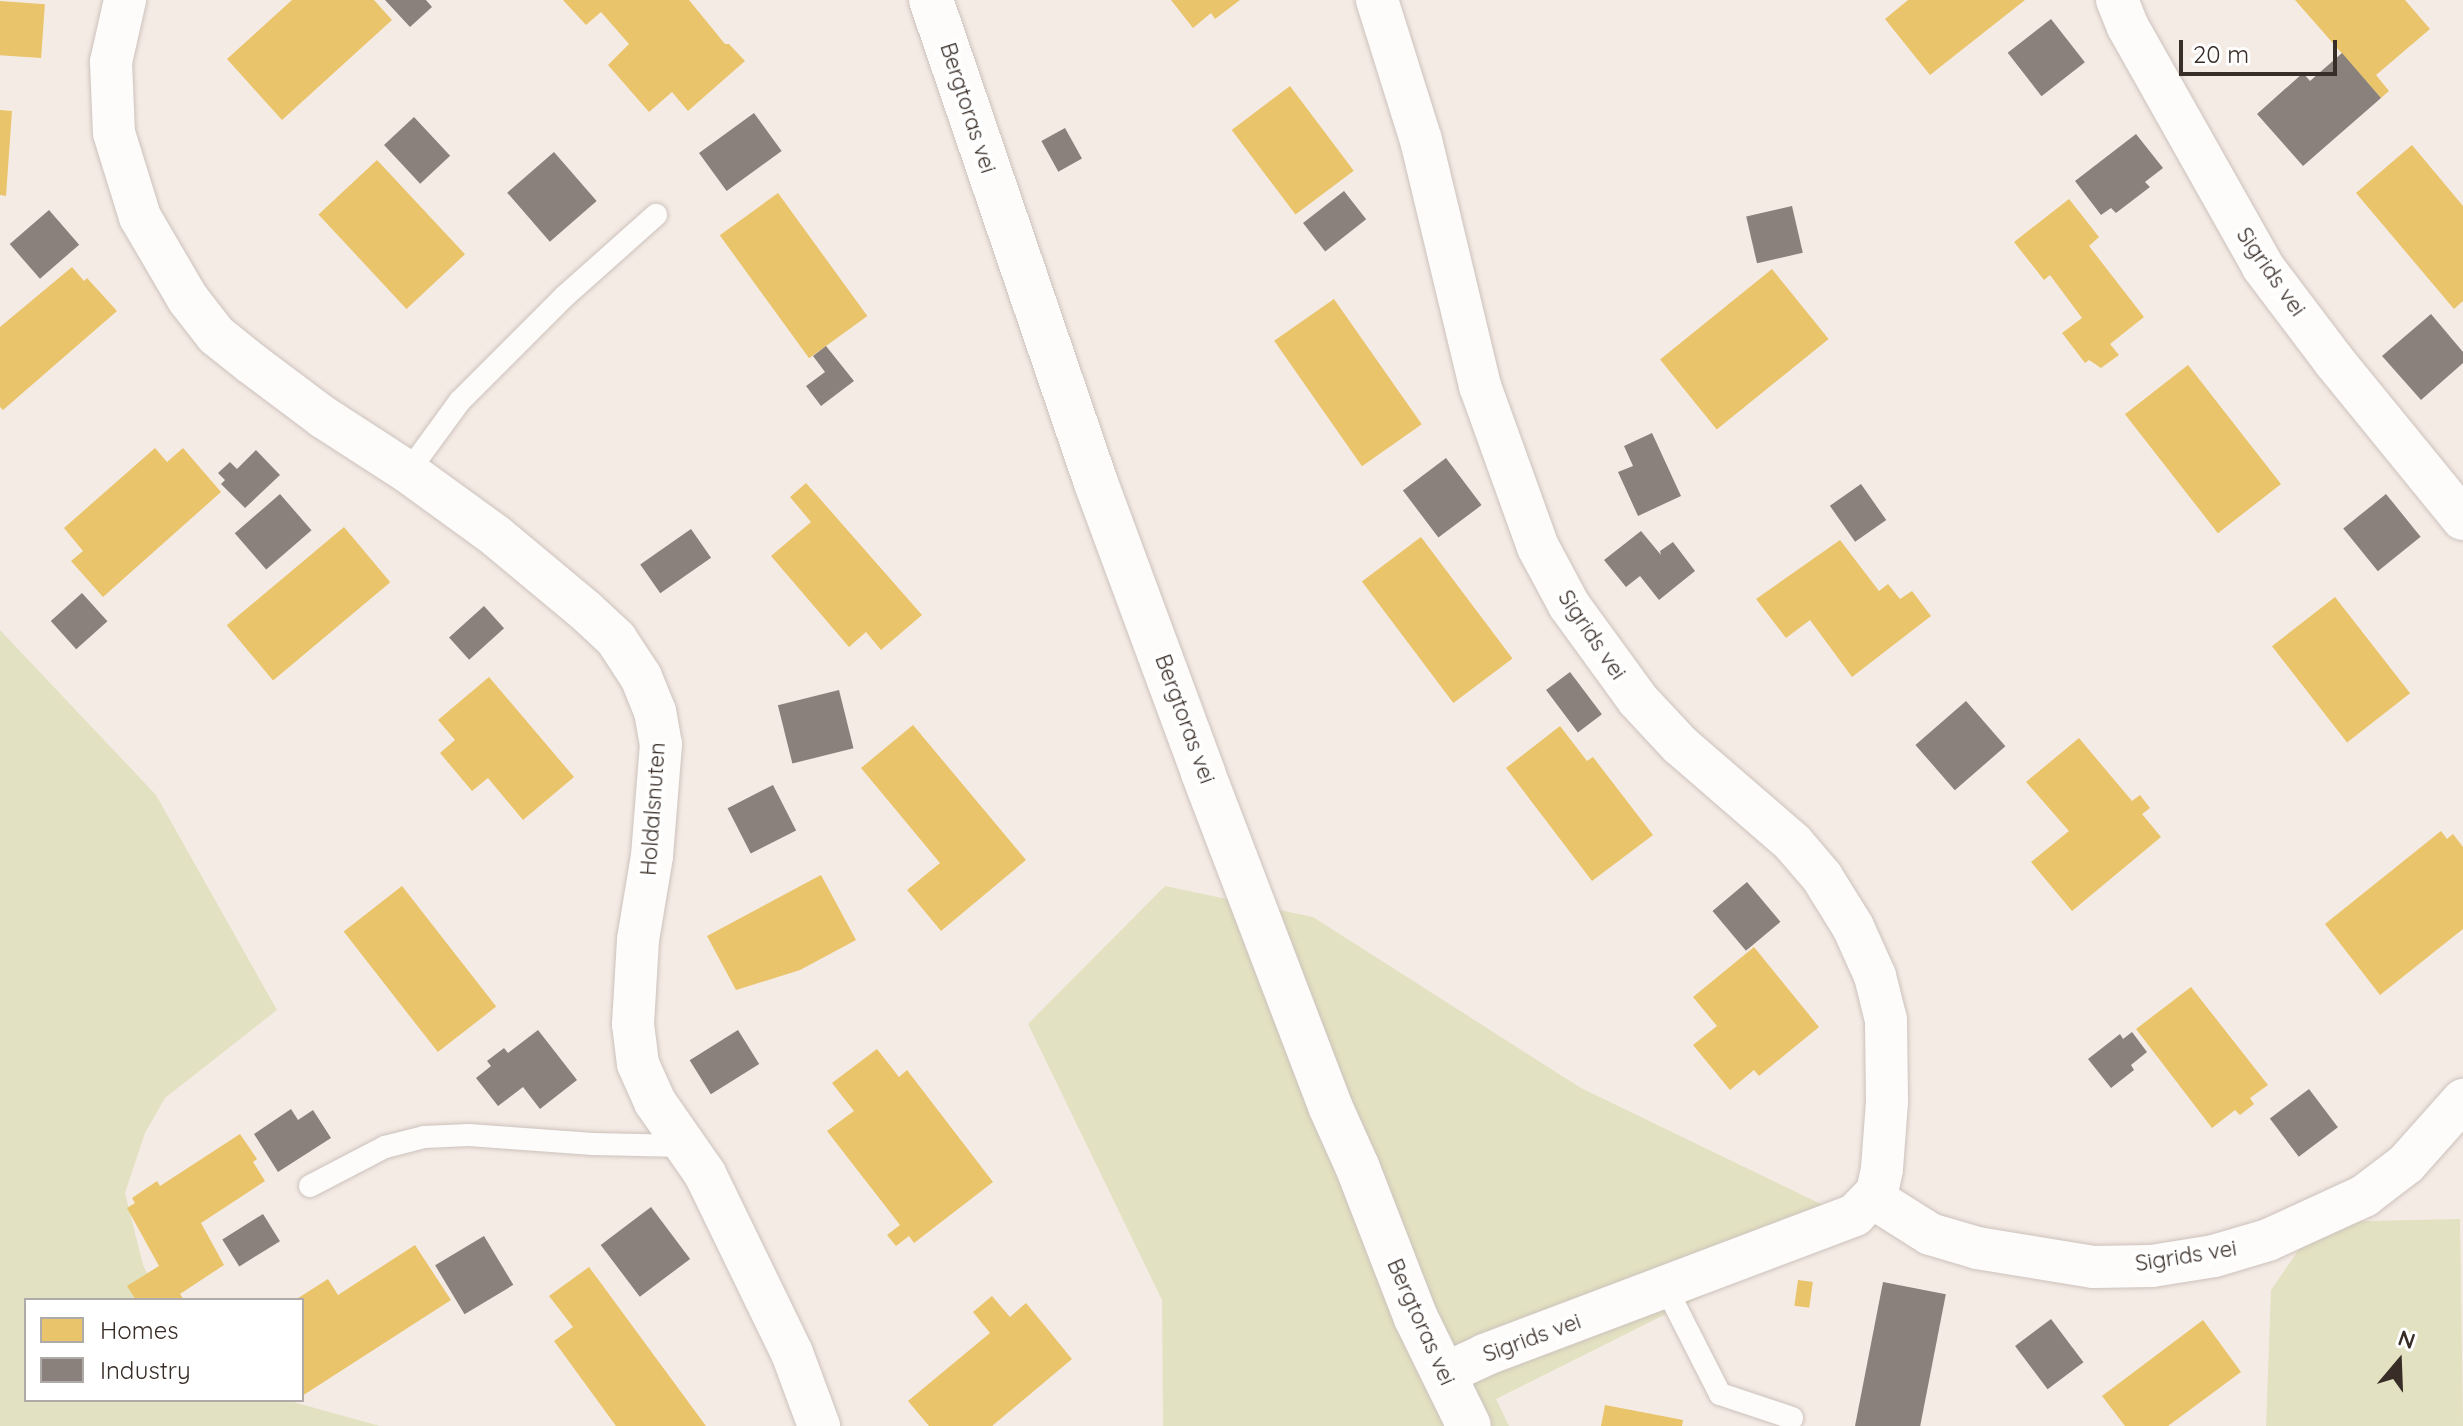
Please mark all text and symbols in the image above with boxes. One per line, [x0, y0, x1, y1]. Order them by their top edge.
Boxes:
scale bar [2183, 24, 2341, 74]
street label: Bergtoras vei [934, 39, 1002, 177]
text: 20 m [2193, 39, 2249, 69]
street label: Sigrids vei [2231, 223, 2311, 321]
street label: Sigrids vei [1552, 585, 1632, 685]
street label: Bergtoras vei [1149, 651, 1221, 787]
street label: Holdalsnuten [635, 741, 671, 877]
street label: Sigrids vei [2133, 1235, 2239, 1277]
street label: Bergtoras vei [1381, 1255, 1461, 1389]
legend [24, 1298, 304, 1402]
street label: Sigrids vei [1479, 1308, 1585, 1368]
text: Homes [100, 1315, 178, 1345]
north arrow [2359, 1322, 2439, 1402]
text: N [2395, 1323, 2419, 1355]
text: Industry [100, 1355, 191, 1385]

